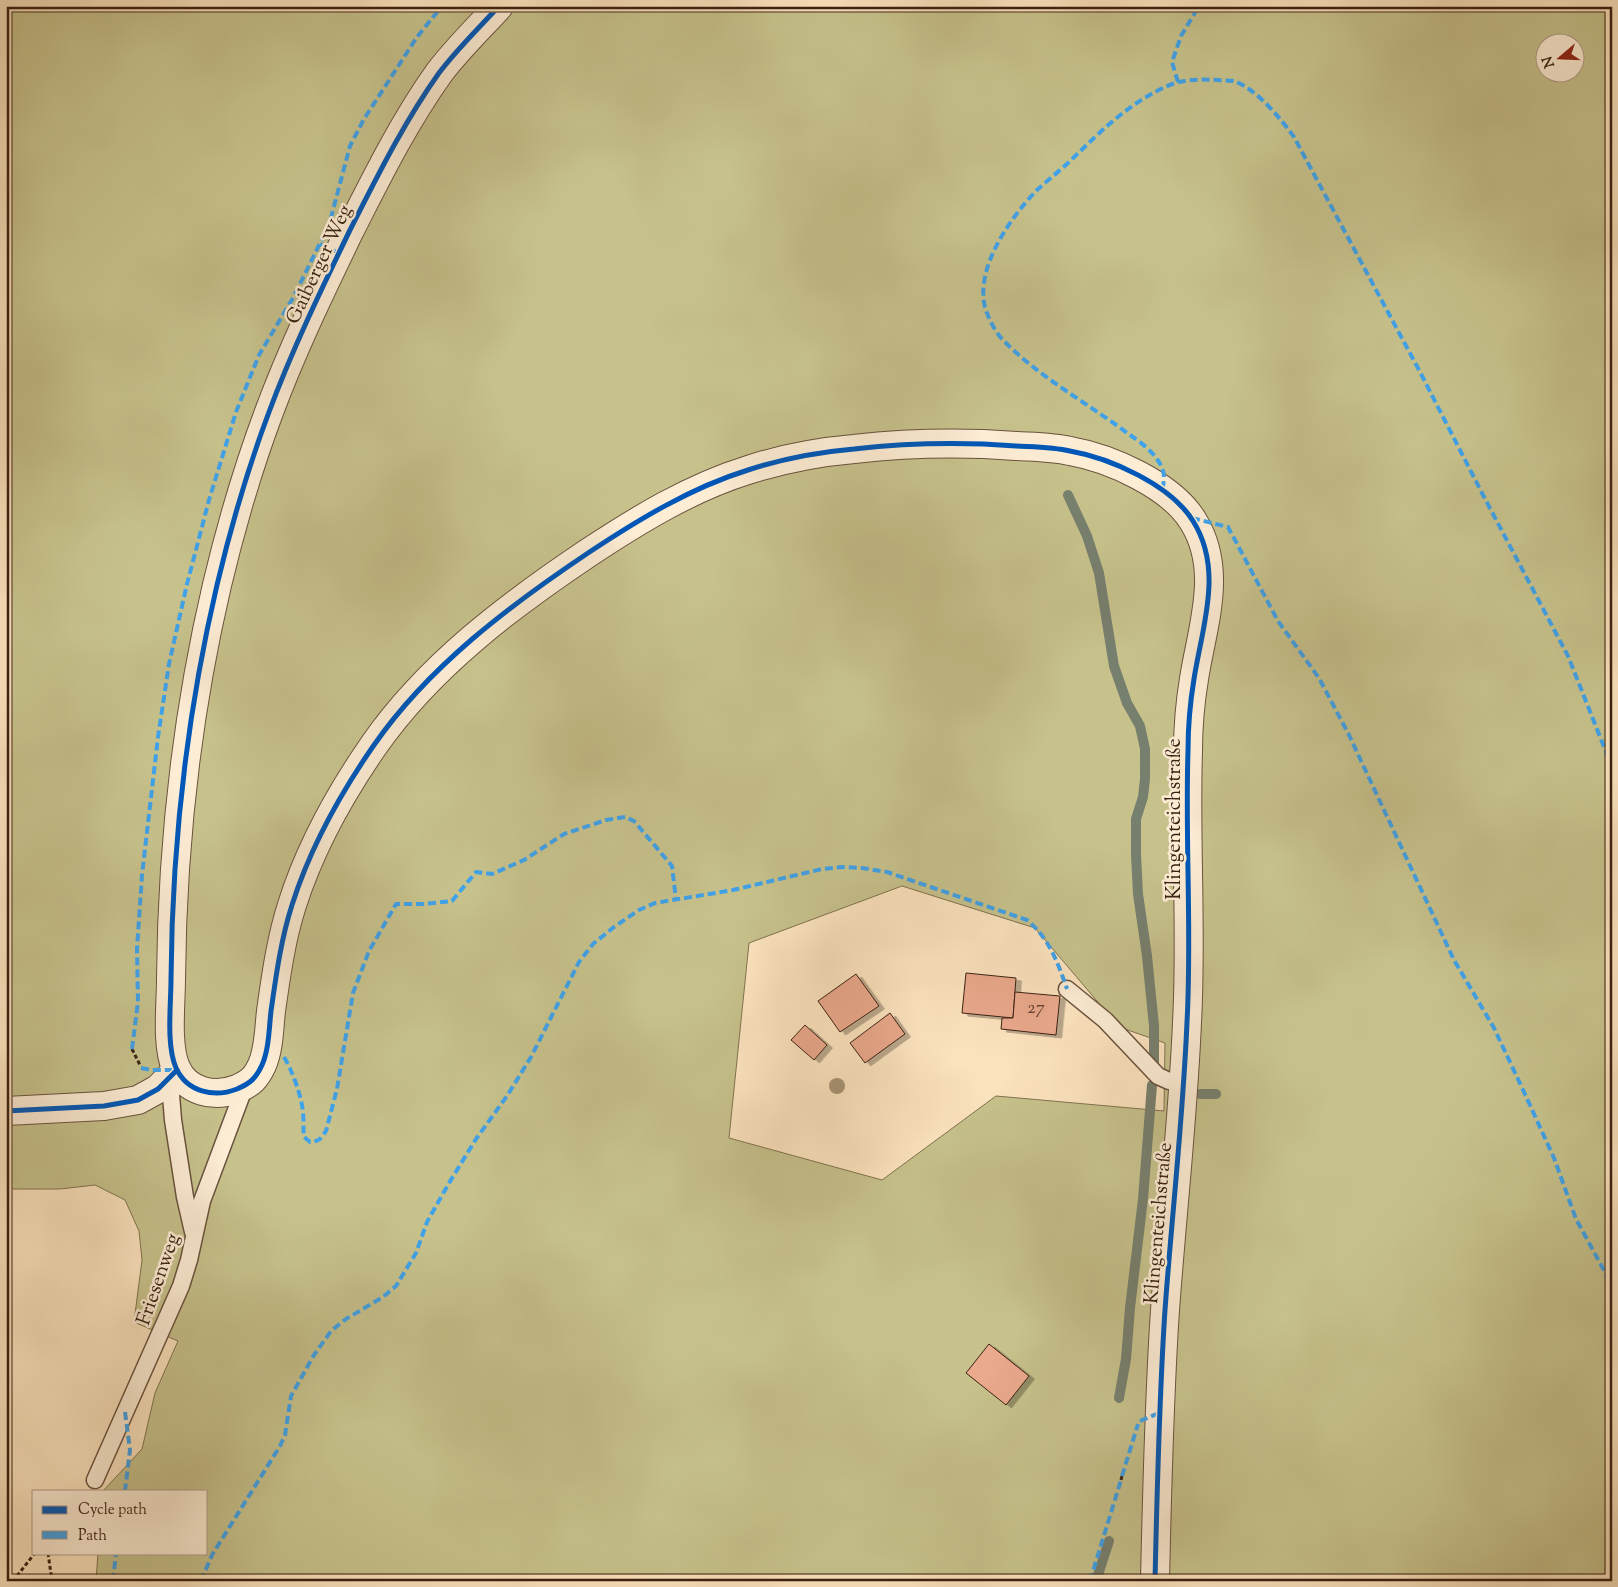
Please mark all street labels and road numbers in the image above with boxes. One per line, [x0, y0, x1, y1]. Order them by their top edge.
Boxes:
street label: Gaiberger Weg [280, 200, 361, 330]
street label: Klingenteichstraße [1161, 738, 1190, 900]
street label: Klingenteichstraße [1138, 1141, 1181, 1305]
street label: Friesenweg [130, 1230, 189, 1329]

